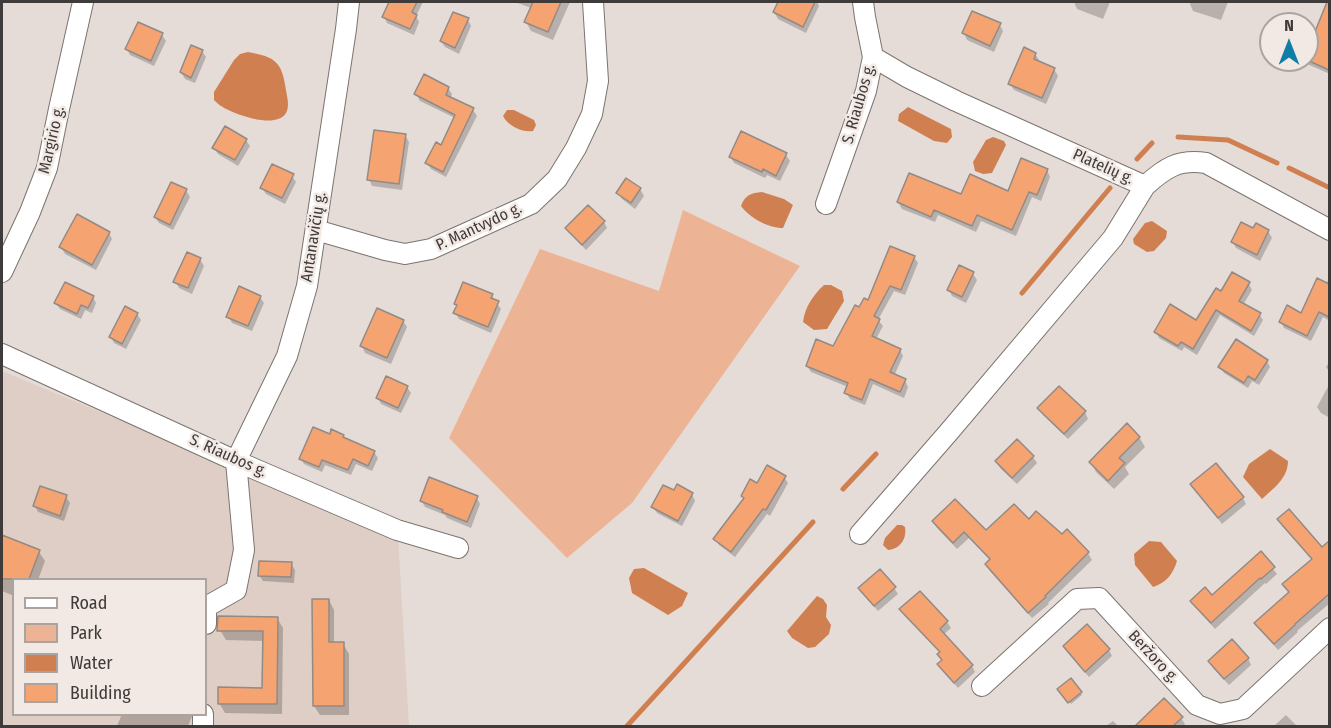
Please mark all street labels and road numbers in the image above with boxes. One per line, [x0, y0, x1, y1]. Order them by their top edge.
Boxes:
street label: S. Riaubos g. [838, 62, 880, 146]
street label: Margirio g. [35, 104, 69, 176]
street label: Platelių g. [1070, 145, 1136, 189]
street label: Antanavičių g. [297, 191, 331, 283]
street label: P. Mantvydo g. [433, 199, 525, 255]
street label: S. Riaubos g. [186, 430, 270, 482]
street label: Beržoro g. [1124, 627, 1182, 687]

